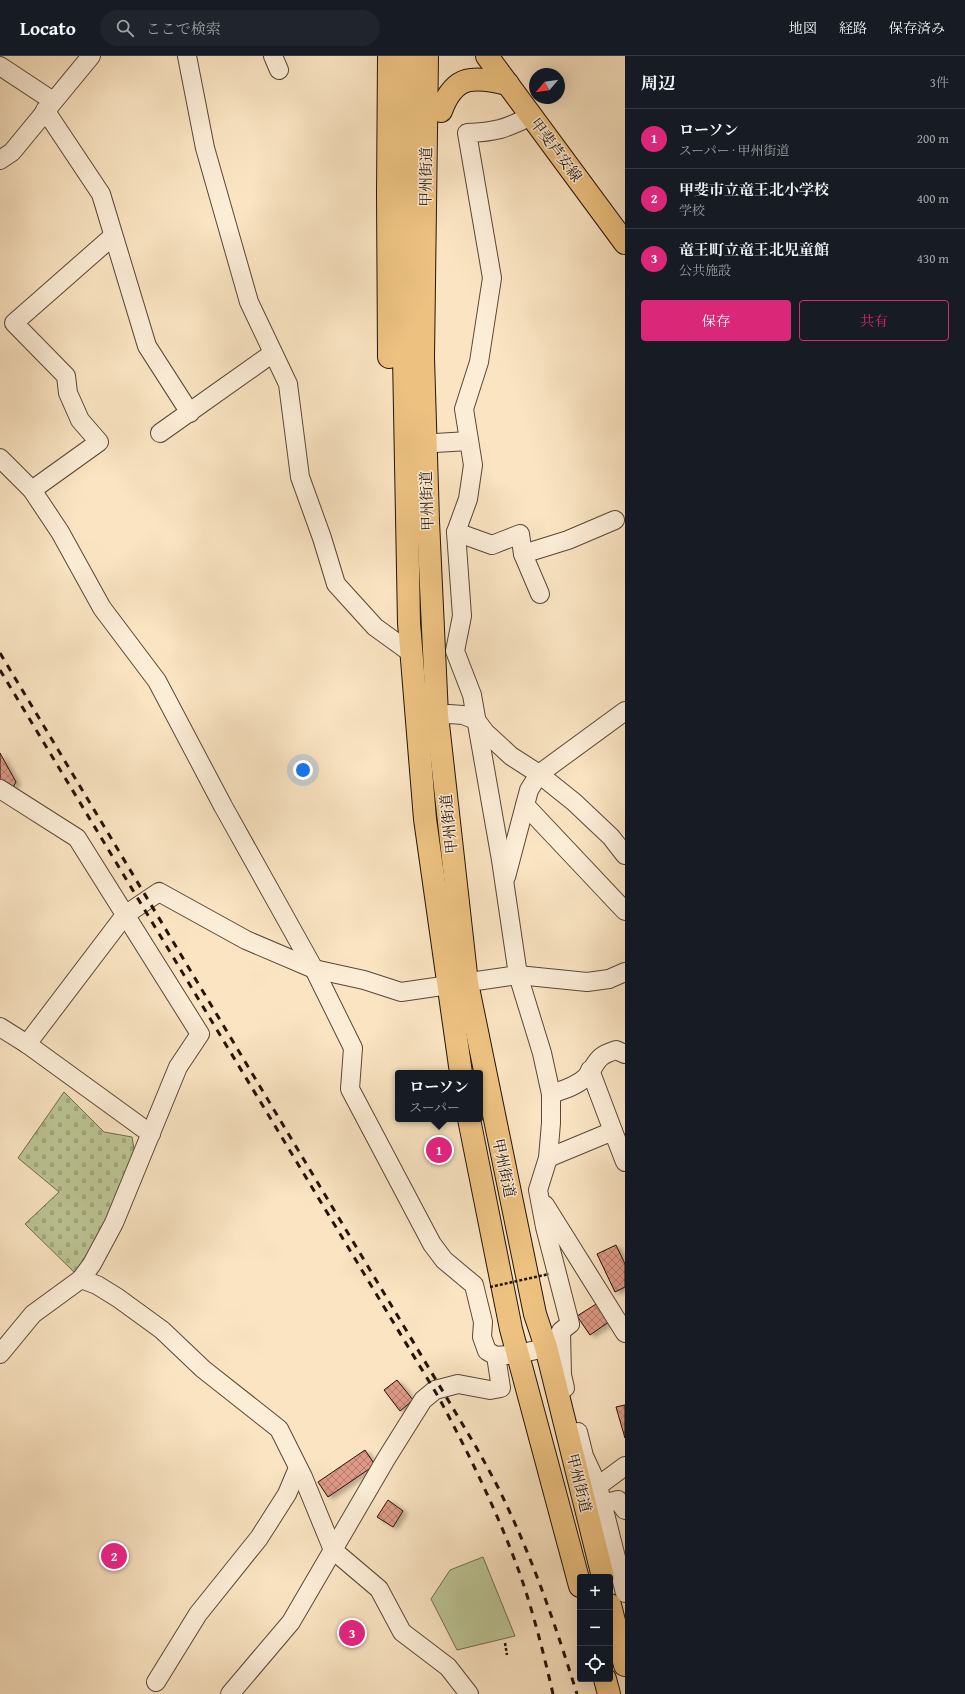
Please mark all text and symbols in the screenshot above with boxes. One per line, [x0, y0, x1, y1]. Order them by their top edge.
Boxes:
search box [100, 10, 380, 46]
text: Locato [20, 14, 76, 42]
icon: search [114, 17, 136, 39]
text: ここで検索 [146, 18, 221, 39]
text: 地図 [789, 18, 817, 38]
text: 経路 [839, 18, 867, 38]
text: 保存済み [889, 18, 945, 38]
north arrow [529, 68, 565, 104]
text: 周辺 [641, 70, 675, 95]
text: 3件 [930, 73, 949, 92]
street label: 甲斐芦安線 [525, 113, 587, 186]
text: ローソン [679, 119, 738, 140]
text: 1 [651, 129, 657, 148]
text: 200 m [917, 129, 949, 148]
text: スーパー · 甲州街道 [679, 141, 790, 160]
street label: 甲州街道 [414, 147, 437, 207]
text: 甲斐市立竜王北小学校 [679, 179, 829, 200]
text: 2 [651, 189, 657, 208]
text: 400 m [917, 189, 949, 208]
text: 学校 [679, 201, 705, 220]
text: 竜王町立竜王北児童館 [679, 239, 829, 260]
text: 3 [651, 249, 657, 268]
text: 430 m [917, 249, 949, 268]
text: 公共施設 [679, 261, 731, 280]
button: 保存 [641, 300, 791, 341]
button: 共有 [799, 300, 949, 341]
street label: 甲州街道 [415, 471, 438, 531]
your location [293, 760, 313, 780]
street label: 甲州街道 [435, 793, 462, 855]
popup [395, 1070, 483, 1122]
text: ローソン [409, 1076, 469, 1097]
text: スーパー [409, 1098, 460, 1117]
pin: 1 [426, 1135, 452, 1165]
street label: 甲州街道 [488, 1136, 521, 1199]
street label: 甲州街道 [562, 1451, 597, 1515]
pin: 2 [101, 1541, 127, 1571]
map controls [577, 1574, 613, 1682]
button: + [577, 1574, 613, 1610]
button: − [577, 1610, 613, 1646]
pin: 3 [339, 1618, 365, 1648]
button: locate [577, 1646, 613, 1682]

